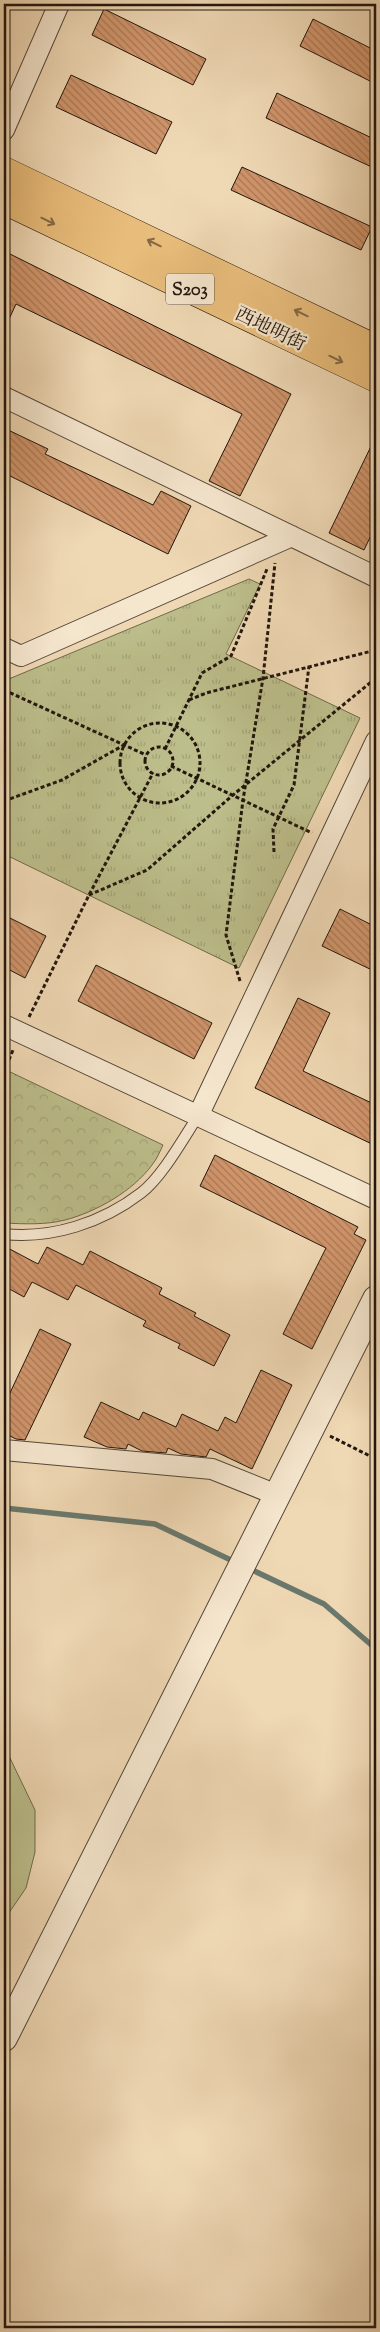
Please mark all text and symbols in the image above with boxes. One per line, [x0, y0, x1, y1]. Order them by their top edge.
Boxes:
one-way arrow [40, 217, 55, 227]
one-way arrow [147, 237, 162, 247]
road number: S203 [166, 274, 214, 304]
street label: 西地明街 [230, 301, 310, 359]
one-way arrow [294, 307, 309, 317]
one-way arrow [329, 355, 344, 365]

